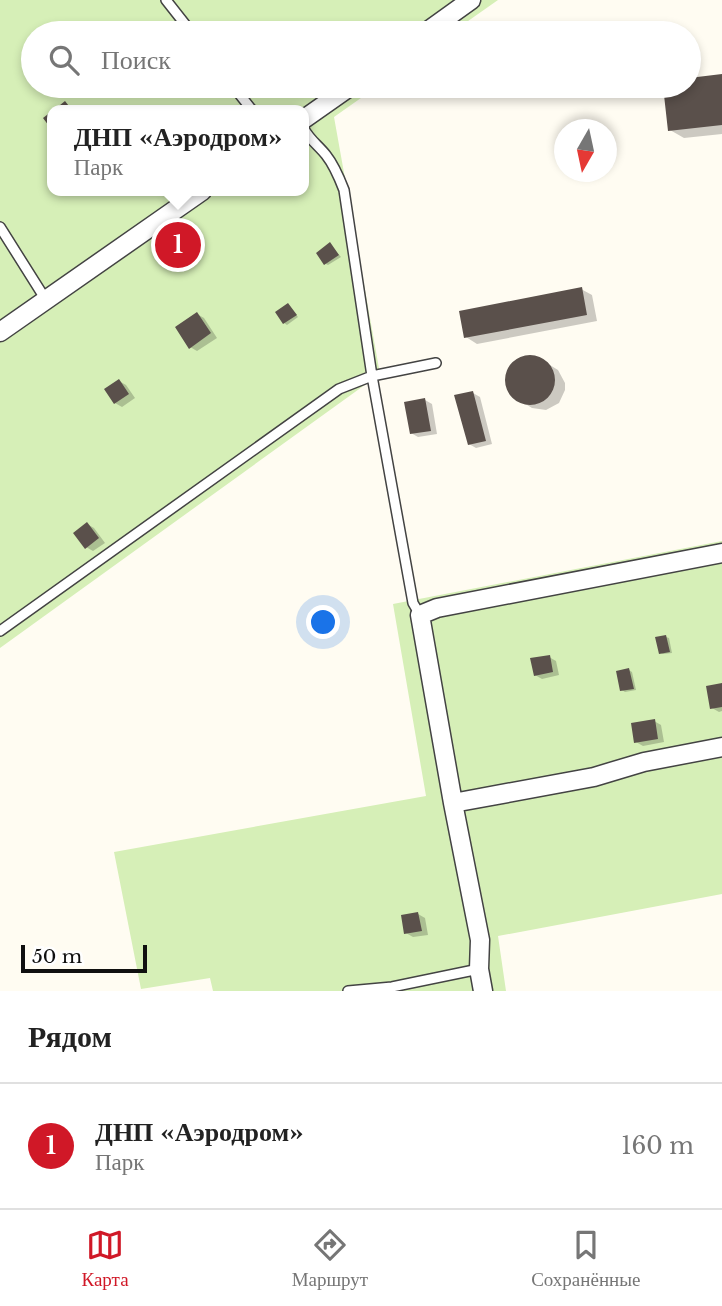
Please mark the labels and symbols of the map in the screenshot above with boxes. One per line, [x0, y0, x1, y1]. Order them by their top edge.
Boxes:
north arrow [554, 119, 617, 182]
pin: 1 [155, 219, 201, 271]
your location [306, 605, 340, 639]
scale bar [21, 942, 147, 974]

